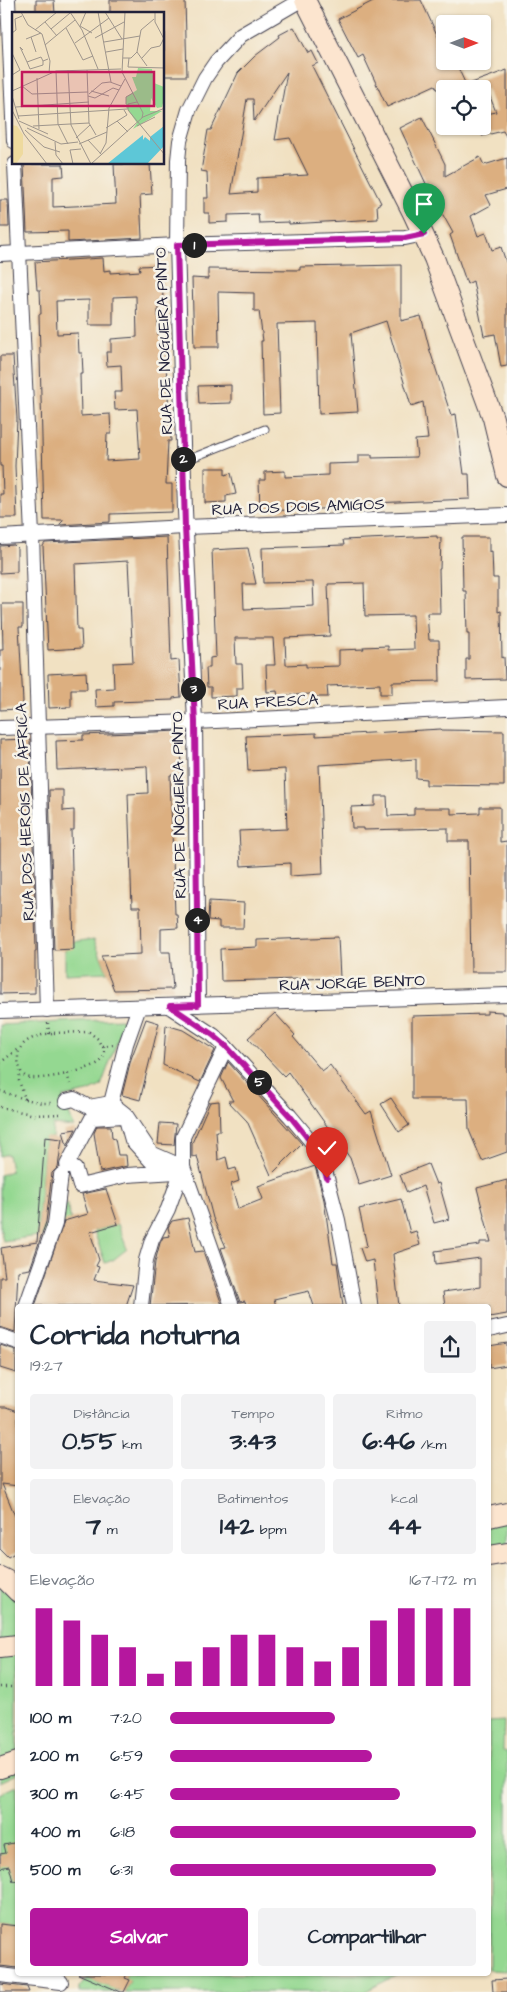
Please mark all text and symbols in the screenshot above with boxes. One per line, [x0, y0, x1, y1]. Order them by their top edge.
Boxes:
inset map [12, 12, 165, 165]
north arrow [436, 15, 491, 70]
map controls [436, 15, 491, 135]
button: locate [436, 80, 491, 135]
pin [403, 183, 445, 234]
icon: arrive [410, 190, 438, 218]
pin: 1 [182, 232, 206, 258]
text: 1 [194, 235, 195, 255]
street label: RUA DE NOGUEIRA PINTO [150, 247, 178, 435]
pin: 2 [170, 446, 196, 472]
text: 2 [179, 449, 188, 469]
street label: RUA DOS DOIS AMIGOS [211, 493, 385, 521]
pin: 3 [180, 676, 206, 702]
text: 3 [190, 679, 197, 699]
street label: RUA FRESCA [217, 688, 319, 716]
street label: RUA DOS HERÓIS DE ÁFRICA [10, 703, 40, 921]
street label: RUA DE NOGUEIRA PINTO [166, 711, 192, 899]
pin: 4 [184, 908, 210, 932]
text: 4 [193, 910, 202, 930]
street label: RUA JORGE BENTO [279, 969, 426, 997]
pin: 5 [246, 1070, 272, 1094]
text: 5 [255, 1072, 264, 1092]
pin [306, 1127, 348, 1178]
icon: check [313, 1134, 341, 1162]
text: Corrida noturna [30, 1316, 240, 1355]
button: share [424, 1321, 476, 1373]
text: 19:27 [30, 1355, 63, 1377]
text: Distância [74, 1404, 130, 1424]
text: Tempo [232, 1404, 274, 1424]
text: Ritmo [386, 1404, 423, 1424]
text: 0.55 [62, 1424, 116, 1459]
text: 3:43 [230, 1424, 276, 1459]
text: 6:46 [362, 1424, 415, 1459]
text: km [116, 1435, 142, 1455]
text: /km [415, 1435, 446, 1455]
text: Elevação [74, 1489, 130, 1509]
text: Batimentos [218, 1489, 288, 1509]
text: kcal [391, 1489, 418, 1509]
text: 7 [86, 1509, 101, 1544]
text: 142 [220, 1509, 254, 1544]
text: 44 [387, 1509, 421, 1544]
text: m [101, 1520, 118, 1540]
text: bpm [254, 1520, 286, 1540]
text: Elevação [30, 1569, 94, 1591]
text: 167–172 m [409, 1569, 476, 1591]
text: 100 m [30, 1707, 71, 1729]
text: 7:20 [110, 1707, 142, 1729]
text: 200 m [30, 1745, 78, 1767]
text: 6:59 [110, 1745, 143, 1767]
text: 300 m [30, 1783, 77, 1805]
text: 6:45 [110, 1783, 145, 1805]
text: 400 m [30, 1821, 80, 1843]
text: 6:18 [110, 1821, 135, 1843]
text: 500 m [30, 1859, 80, 1881]
text: 6:31 [110, 1859, 133, 1881]
button: Salvar [30, 1908, 248, 1966]
button: Compartilhar [258, 1908, 476, 1966]

